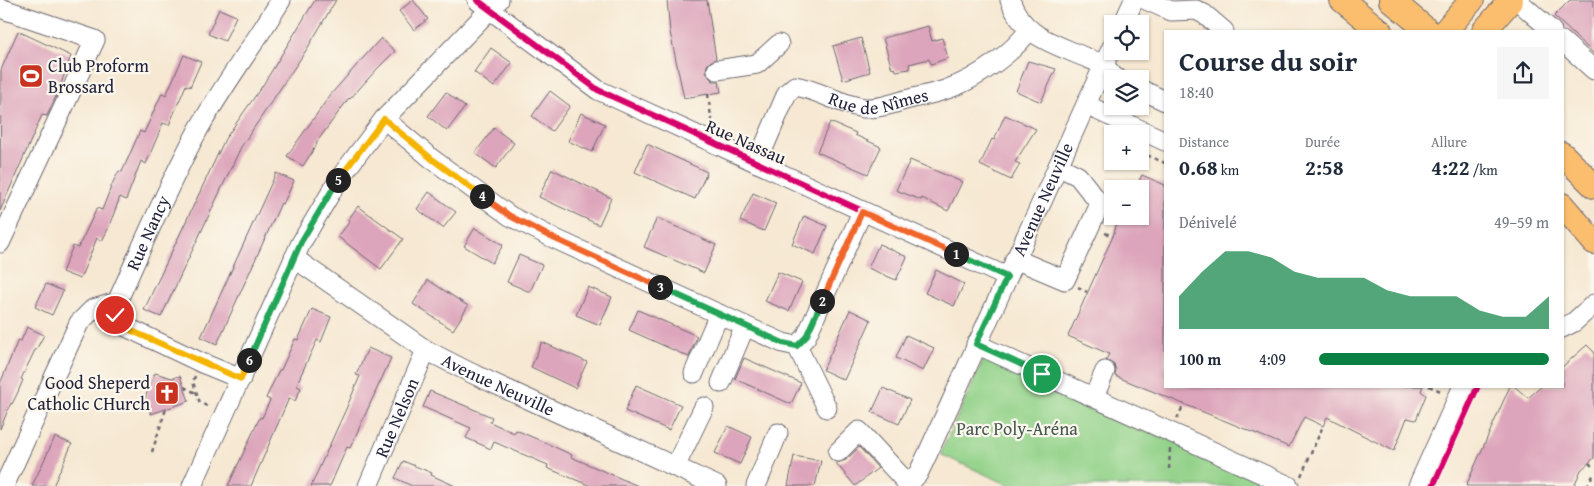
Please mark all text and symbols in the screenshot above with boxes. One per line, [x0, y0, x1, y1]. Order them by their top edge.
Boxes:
map controls [1104, 15, 1149, 225]
button: locate [1104, 15, 1149, 60]
text: Course du soir [1179, 40, 1357, 81]
button: share [1497, 47, 1549, 99]
place label: Club Proform Brossard [48, 52, 149, 100]
sports icon: Club Proform Brossard [18, 63, 44, 89]
button: layers [1104, 70, 1149, 115]
text: 18:40 [1179, 80, 1214, 104]
street label: Rue de Nîmes [825, 81, 931, 121]
street label: Rue Nassau [702, 112, 791, 171]
button: + [1104, 125, 1149, 170]
text: Distance [1179, 132, 1229, 152]
text: Durée [1305, 132, 1340, 152]
text: Allure [1431, 132, 1467, 152]
street label: Avenue Neuville [1005, 138, 1080, 260]
text: 0.68 [1179, 152, 1218, 183]
text: 2:58 [1305, 152, 1344, 183]
text: 4:22 [1431, 152, 1470, 183]
text: km [1218, 160, 1239, 180]
text: /km [1470, 160, 1498, 180]
pin: 5 [326, 168, 350, 192]
text: 5 [335, 170, 342, 190]
button: − [1104, 180, 1149, 225]
pin: 4 [470, 184, 494, 208]
text: 4 [479, 186, 486, 206]
street label: Rue Nancy [119, 191, 176, 275]
text: Dénivelé [1179, 210, 1237, 234]
text: 49–59 m [1494, 210, 1549, 234]
pin: 1 [944, 242, 968, 266]
text: 1 [953, 244, 960, 264]
pin: 3 [648, 274, 672, 300]
text: 3 [657, 277, 664, 297]
pin: 2 [810, 288, 834, 314]
text: 2 [819, 291, 826, 311]
pin [94, 294, 136, 336]
icon: check [101, 301, 129, 329]
street label: Avenue Neuville [437, 346, 559, 423]
text: 100 m [1179, 347, 1221, 371]
text: 4:09 [1259, 347, 1286, 371]
pin: 6 [236, 348, 262, 372]
text: 6 [246, 350, 253, 370]
pin [1021, 353, 1063, 395]
icon: arrive [1028, 360, 1056, 388]
place label: Good Sheperd Catholic CHurch [28, 369, 150, 417]
street label: Rue Nelson [368, 374, 426, 462]
church icon: Good Sheperd Catholic CHurch [154, 380, 180, 406]
park label: Parc Poly-Aréna [956, 415, 1078, 442]

